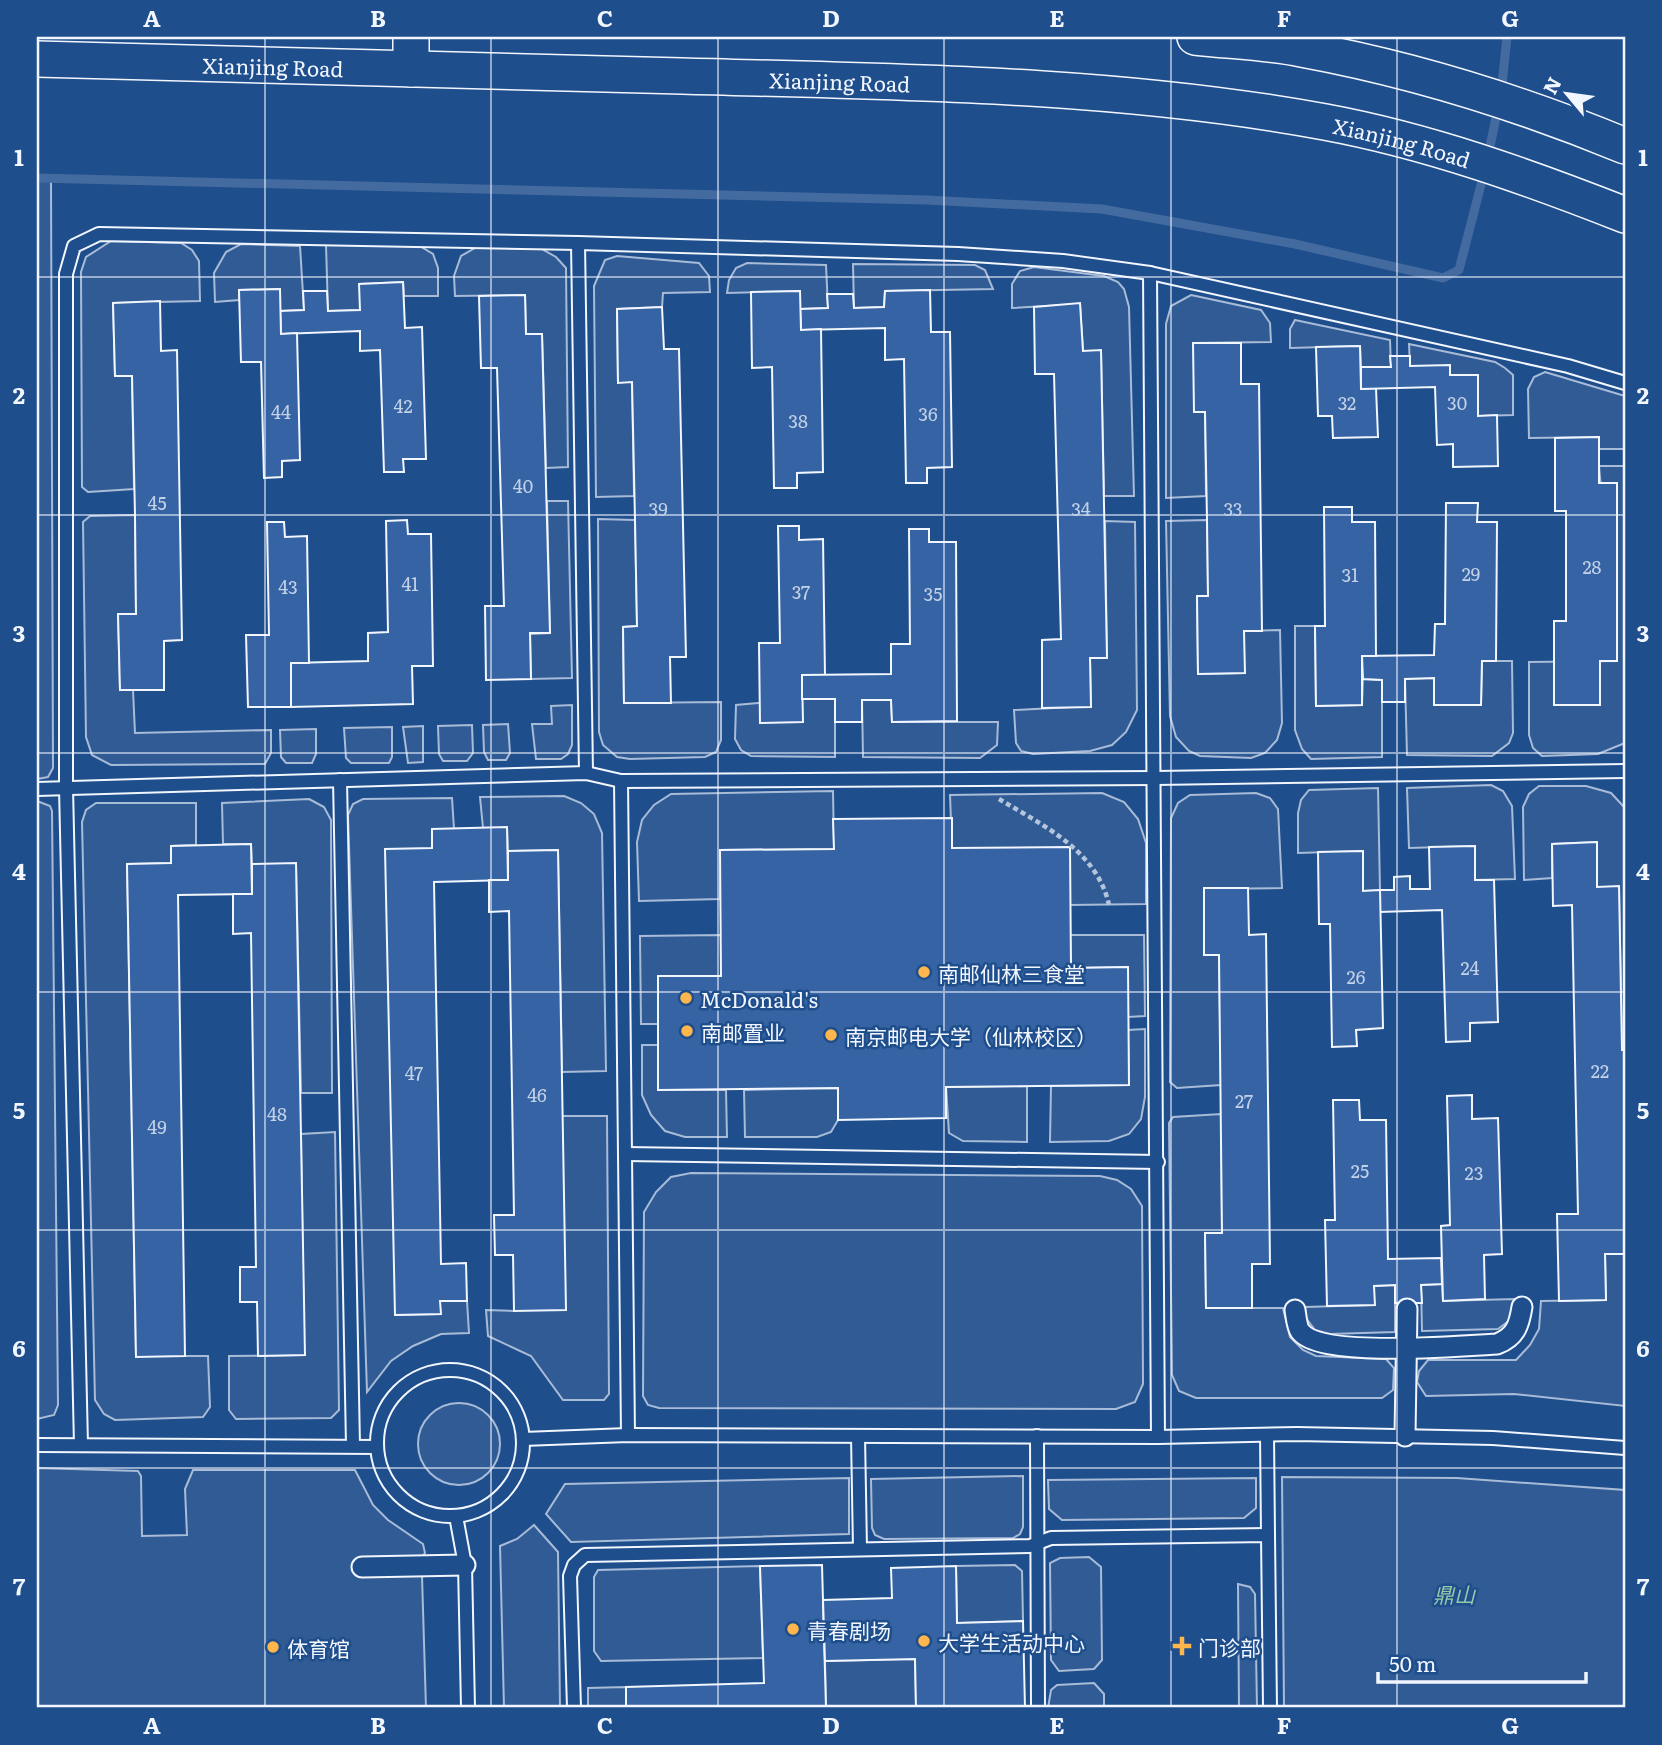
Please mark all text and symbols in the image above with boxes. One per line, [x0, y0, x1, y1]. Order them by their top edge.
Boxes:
text: A [143, 0, 161, 34]
text: B [370, 0, 386, 34]
text: C [597, 0, 613, 34]
text: D [822, 0, 840, 34]
text: E [1049, 0, 1065, 34]
text: F [1277, 0, 1292, 34]
text: G [1501, 0, 1519, 34]
street label: Xianjing Road [202, 48, 344, 83]
north arrow [1532, 60, 1602, 130]
street label: Xianjing Road [769, 63, 911, 98]
text: N [1535, 71, 1567, 99]
street label: Xianjing Road [1331, 108, 1475, 174]
text: 1 [14, 139, 24, 173]
text: 1 [1638, 139, 1648, 173]
text: 2 [13, 377, 25, 411]
text: 2 [1637, 377, 1649, 411]
house number: 32 [1338, 389, 1356, 416]
house number: 30 [1447, 389, 1467, 416]
house number: 42 [393, 392, 413, 419]
house number: 44 [271, 398, 291, 425]
house number: 36 [918, 400, 938, 427]
house number: 38 [788, 407, 808, 434]
house number: 40 [513, 472, 533, 499]
house number: 45 [147, 489, 167, 516]
house number: 39 [648, 495, 668, 522]
house number: 34 [1071, 495, 1091, 522]
house number: 33 [1224, 495, 1242, 522]
house number: 28 [1582, 553, 1602, 580]
house number: 29 [1462, 560, 1480, 587]
house number: 31 [1341, 561, 1359, 588]
house number: 41 [401, 570, 419, 597]
house number: 43 [278, 573, 298, 600]
house number: 37 [792, 578, 810, 605]
house number: 35 [924, 580, 942, 607]
text: 3 [13, 615, 25, 649]
text: 3 [1637, 615, 1649, 649]
text: 4 [12, 853, 26, 887]
text: 4 [1636, 853, 1650, 887]
house number: 24 [1460, 954, 1480, 981]
place label: 南邮仙林三食堂 [938, 957, 1085, 988]
house number: 26 [1347, 963, 1366, 990]
marker: 南邮仙林三食堂 [916, 964, 932, 980]
place label: McDonald's [700, 983, 818, 1014]
marker: McDonald's [678, 990, 694, 1006]
place label: 南邮置业 [701, 1016, 785, 1047]
place label: 南京邮电大学（仙林校区） [845, 1020, 1097, 1051]
marker: 南邮置业 [679, 1023, 695, 1039]
marker: 南京邮电大学（仙林校区） [823, 1027, 839, 1043]
house number: 22 [1591, 1057, 1609, 1084]
house number: 47 [405, 1059, 423, 1086]
house number: 46 [527, 1081, 547, 1108]
house number: 27 [1235, 1087, 1253, 1114]
text: 5 [13, 1092, 25, 1126]
text: 5 [1637, 1092, 1649, 1126]
house number: 48 [267, 1100, 287, 1127]
house number: 49 [147, 1113, 167, 1140]
house number: 25 [1351, 1157, 1369, 1184]
house number: 23 [1465, 1159, 1483, 1186]
text: 6 [12, 1330, 26, 1364]
text: 6 [1636, 1330, 1650, 1364]
text: 7 [13, 1568, 26, 1602]
text: 7 [1637, 1568, 1650, 1602]
park label: 鼎山 [1433, 1578, 1477, 1609]
place label: 青春剧场 [807, 1614, 891, 1645]
marker: 青春剧场 [785, 1621, 801, 1637]
place label: 大学生活动中心 [938, 1626, 1085, 1657]
place label: 门诊部 [1198, 1631, 1261, 1662]
place label: 体育馆 [287, 1632, 350, 1663]
marker: 大学生活动中心 [916, 1633, 932, 1649]
marker: 门诊部 [1172, 1636, 1192, 1656]
marker: 体育馆 [265, 1639, 281, 1655]
scale bar [1378, 1640, 1587, 1684]
text: 50 m [1389, 1647, 1436, 1678]
text: A [143, 1707, 161, 1741]
text: B [370, 1707, 386, 1741]
text: C [597, 1707, 613, 1741]
text: D [822, 1707, 840, 1741]
text: E [1049, 1707, 1065, 1741]
text: F [1277, 1707, 1292, 1741]
text: G [1501, 1707, 1519, 1741]

